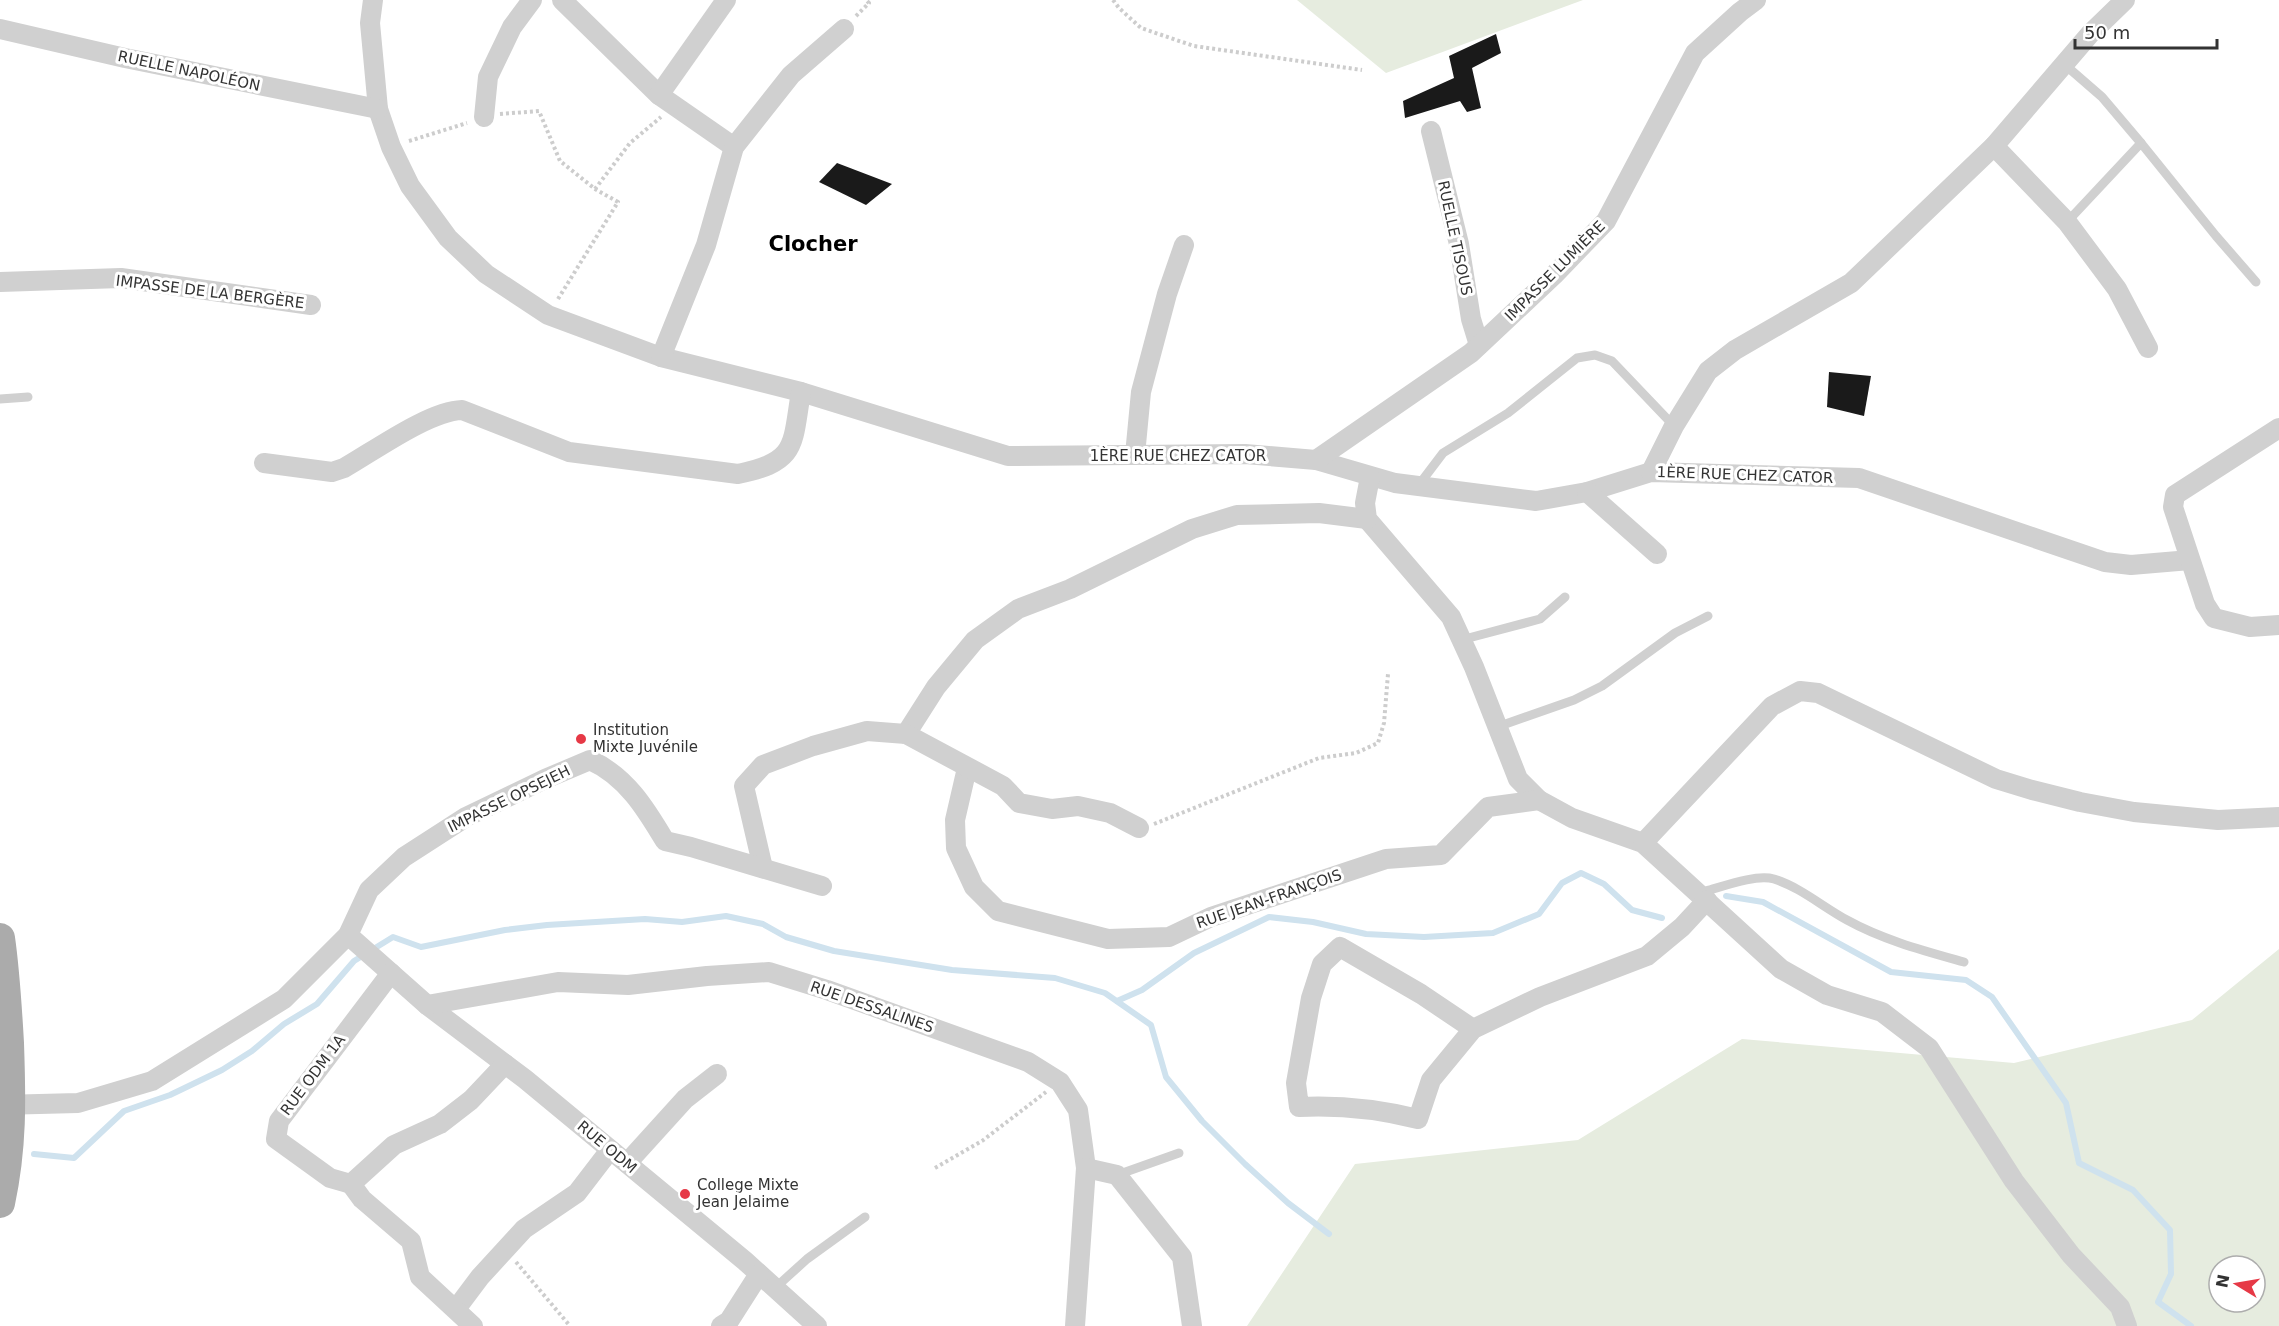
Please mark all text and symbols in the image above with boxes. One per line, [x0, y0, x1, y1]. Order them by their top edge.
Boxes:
scale bar [2075, 12, 2218, 50]
text: 50 m [2084, 22, 2130, 43]
street label: RUELLE NAPOLÉON [116, 46, 262, 95]
street label: RUELLE TISOUS [1434, 179, 1476, 297]
street label: IMPASSE LUMIÈRE [1500, 216, 1609, 325]
district label: Clocher [768, 232, 858, 256]
street label: IMPASSE DE LA BERGÈRE [115, 271, 305, 312]
street label: 1ÈRE RUE CHEZ CATOR [1090, 446, 1266, 465]
street label: 1ÈRE RUE CHEZ CATOR [1656, 462, 1834, 487]
place label: Institution Mixte Juvénile [593, 721, 698, 756]
marker: Institution Mixte Juvénile [574, 732, 588, 746]
street label: IMPASSE OPSEJEH [445, 762, 573, 836]
street label: RUE JEAN-FRANÇOIS [1194, 866, 1344, 932]
street label: RUE DESSALINES [808, 977, 936, 1037]
street label: RUE ODM 1A [277, 1030, 350, 1119]
street label: RUE ODM [574, 1117, 640, 1177]
place label: College Mixte Jean Jelaime [696, 1176, 799, 1211]
marker: College Mixte Jean Jelaime [678, 1187, 692, 1201]
north arrow [2207, 1254, 2267, 1314]
text: N [2212, 1273, 2233, 1290]

